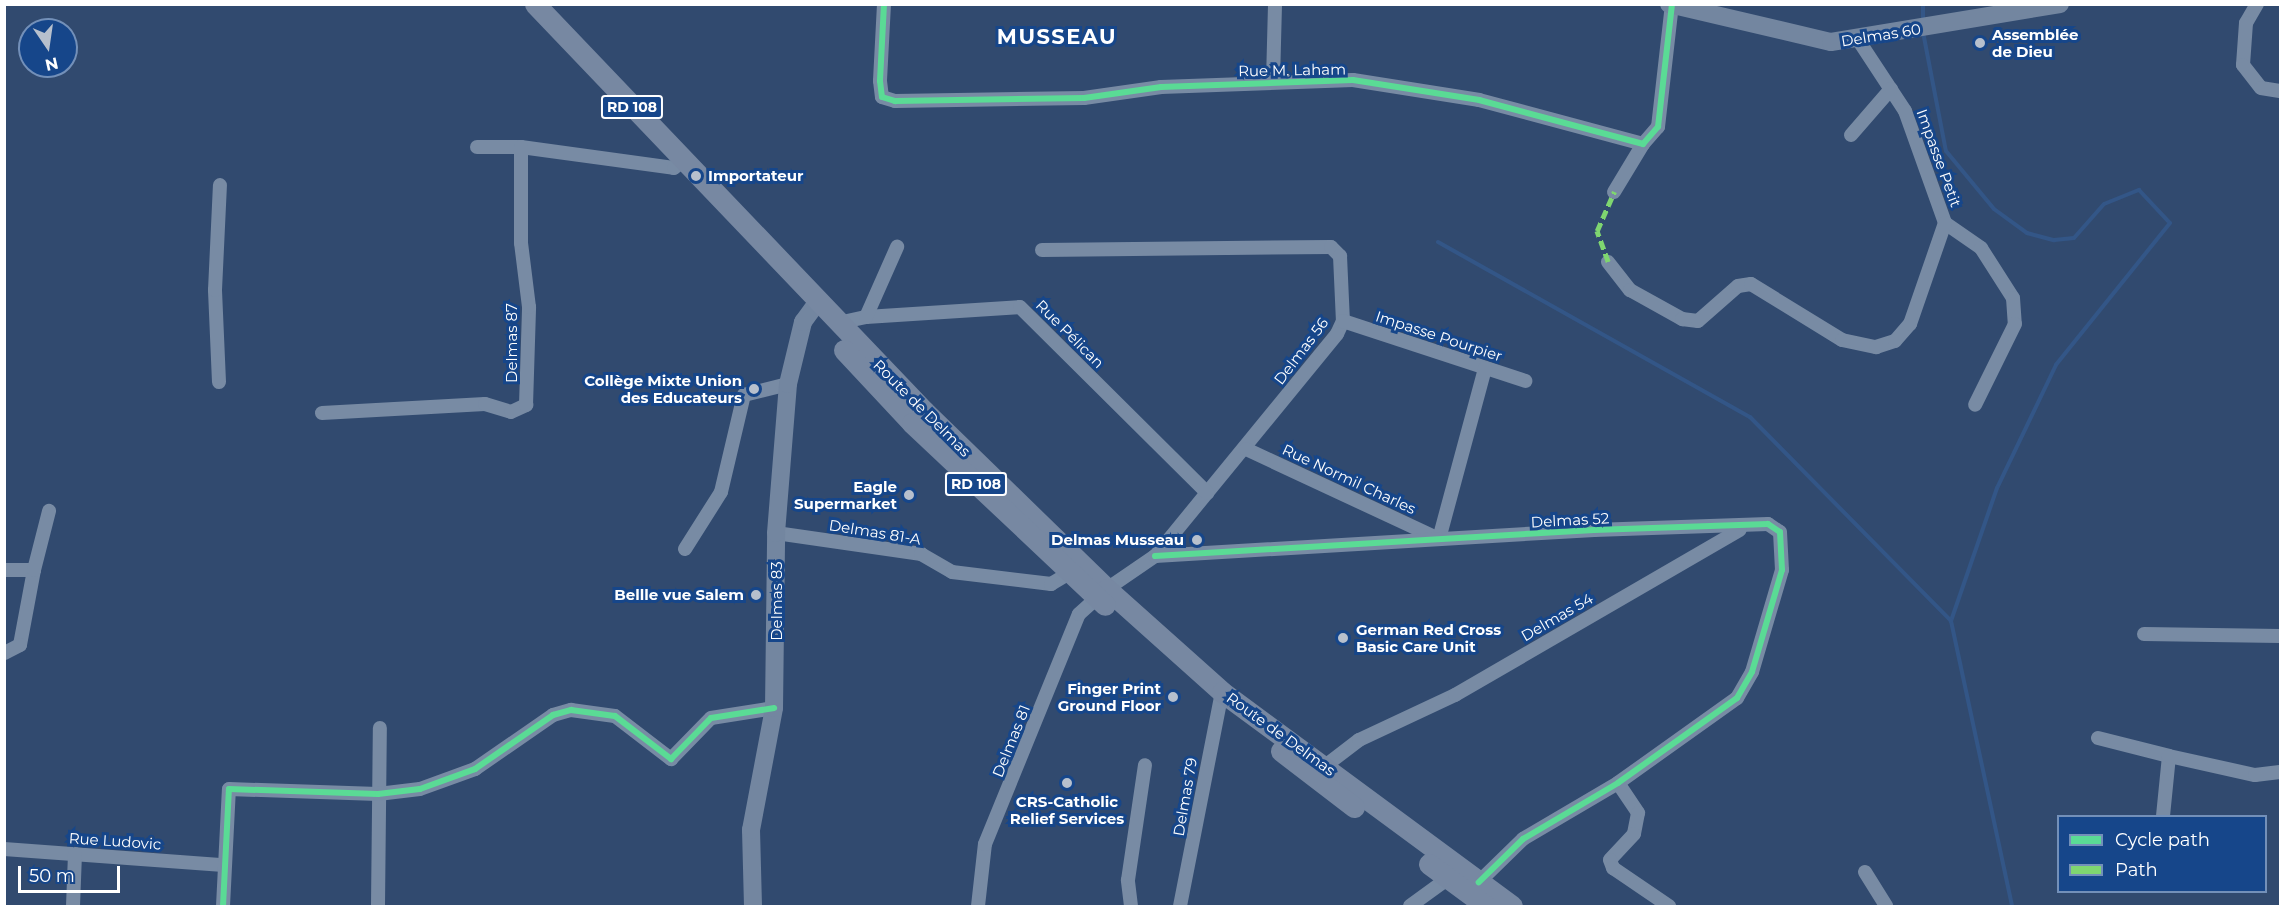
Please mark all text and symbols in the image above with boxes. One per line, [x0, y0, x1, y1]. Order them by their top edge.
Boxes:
north arrow [18, 18, 78, 78]
street label: Delmas 60 [1840, 20, 1922, 50]
district label: MUSSEAU [997, 24, 1117, 50]
place label: Assemblée de Dieu [1992, 25, 2078, 60]
marker: Assemblée de Dieu [1973, 36, 1987, 50]
text: N [43, 53, 60, 75]
street label: Rue M. Laham [1238, 60, 1346, 80]
road number: RD 108 [600, 96, 664, 118]
street label: Impasse Petit [1913, 107, 1965, 209]
place label: Importateur [708, 167, 804, 185]
marker: Importateur [689, 169, 703, 183]
street label: Rue Pélican [1032, 296, 1108, 372]
street label: Delmas 87 [503, 303, 521, 383]
street label: Impasse Pourpier [1373, 307, 1505, 365]
street label: Delmas 56 [1270, 314, 1332, 388]
street label: Route de Delmas [870, 356, 974, 460]
place label: Collège Mixte Union des Educateurs [584, 371, 742, 406]
marker: Collège Mixte Union des Educateurs [747, 382, 761, 396]
street label: Rue Normil Charles [1279, 440, 1419, 518]
road number: RD 108 [944, 473, 1008, 495]
place label: Eagle Supermarket [794, 477, 897, 512]
marker: Eagle Supermarket [902, 488, 916, 502]
street label: Delmas 52 [1530, 509, 1610, 531]
street label: Delmas 81-A [828, 516, 922, 548]
place label: Delmas Musseau [1051, 531, 1184, 549]
marker: Delmas Musseau [1188, 531, 1206, 549]
street label: Delmas 83 [768, 561, 786, 641]
place label: Bellle vue Salem [614, 586, 744, 604]
marker: Bellle vue Salem [749, 588, 763, 602]
street label: Delmas 54 [1518, 589, 1596, 645]
place label: German Red Cross Basic Care Unit [1356, 620, 1501, 655]
marker: German Red Cross Basic Care Unit [1334, 629, 1352, 647]
place label: Finger Print Ground Floor [1058, 679, 1161, 714]
street label: Route de Delmas [1223, 689, 1339, 779]
marker: Finger Print Ground Floor [1166, 690, 1180, 704]
street label: Delmas 81 [988, 702, 1034, 780]
street label: Delmas 79 [1169, 756, 1201, 838]
marker: CRS-Catholic Relief Services [1060, 776, 1074, 790]
place label: CRS-Catholic Relief Services [1010, 792, 1124, 827]
legend [2057, 815, 2267, 893]
street label: Rue Ludovic [68, 829, 162, 853]
text: Cycle path [2115, 829, 2210, 851]
scale bar [21, 854, 123, 892]
text: Path [2115, 859, 2158, 881]
text: 50 m [29, 865, 75, 887]

